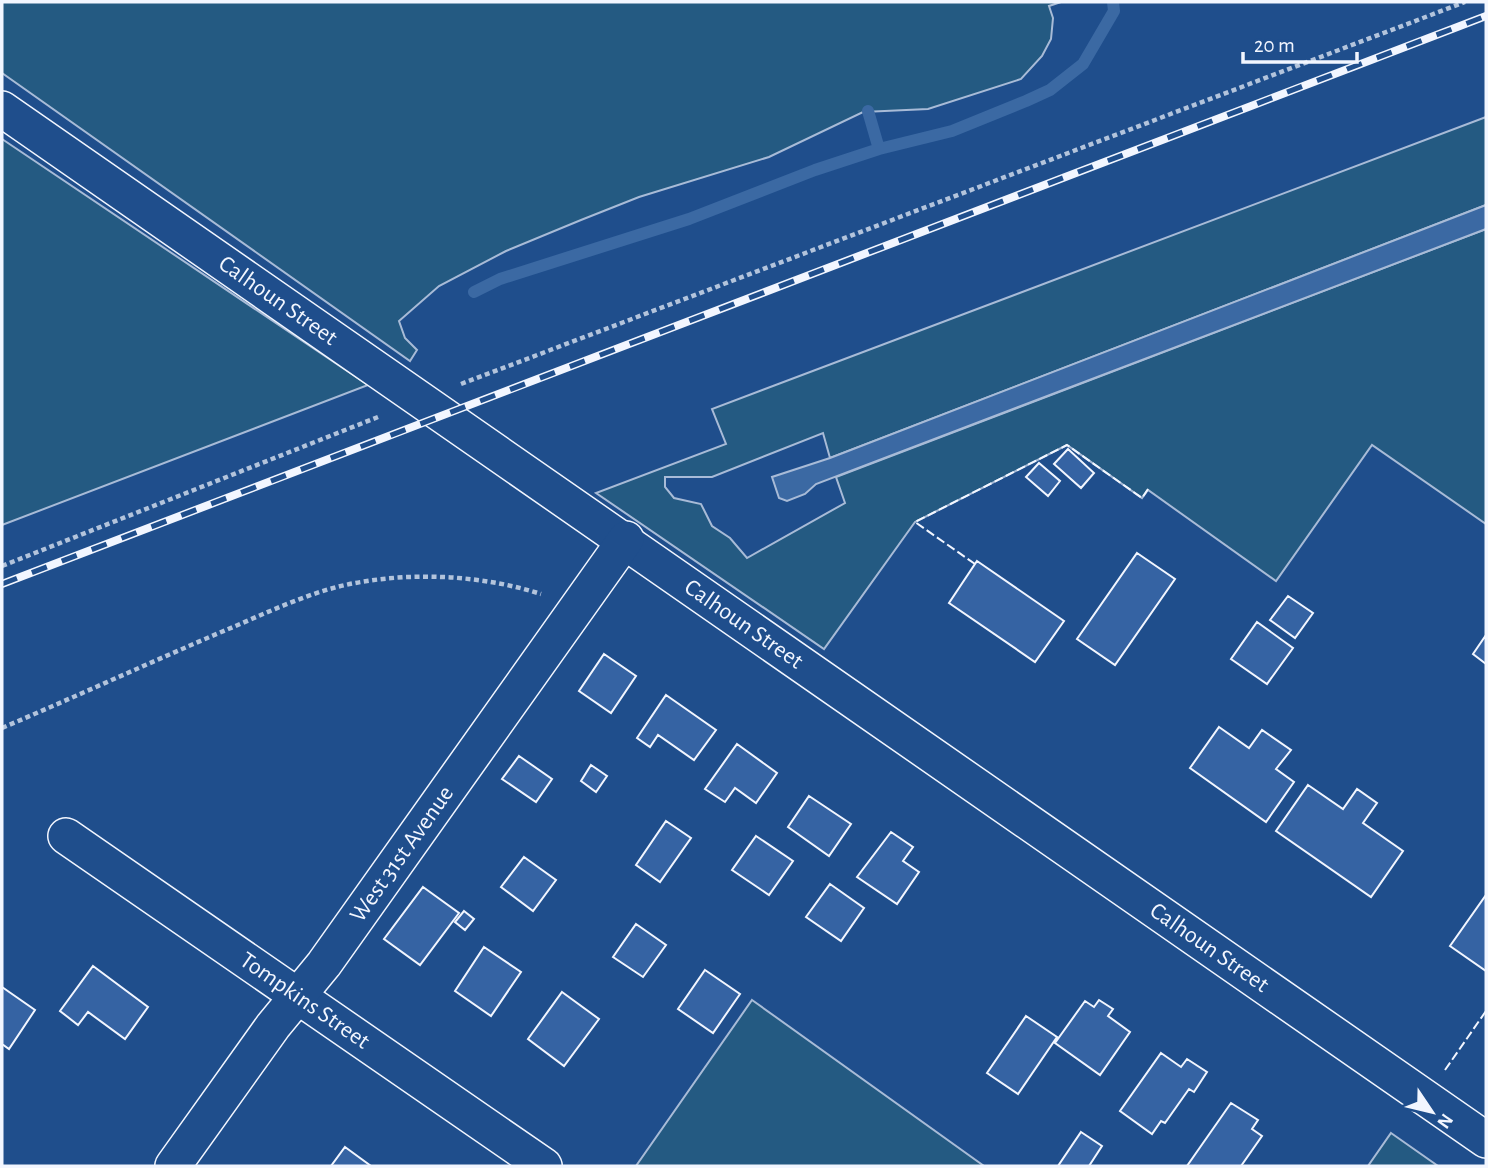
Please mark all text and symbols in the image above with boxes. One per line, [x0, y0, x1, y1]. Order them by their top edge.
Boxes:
scale bar [1243, 21, 1357, 65]
text: 20 m [1254, 35, 1295, 56]
street label: Calhoun Street [214, 251, 342, 350]
street label: Calhoun Street [680, 575, 808, 674]
street label: West 31st Avenue [346, 782, 458, 927]
street label: Calhoun Street [1145, 898, 1273, 997]
street label: Tompkins Street [235, 948, 374, 1054]
north arrow [1397, 1077, 1467, 1147]
text: N [1433, 1110, 1456, 1132]

